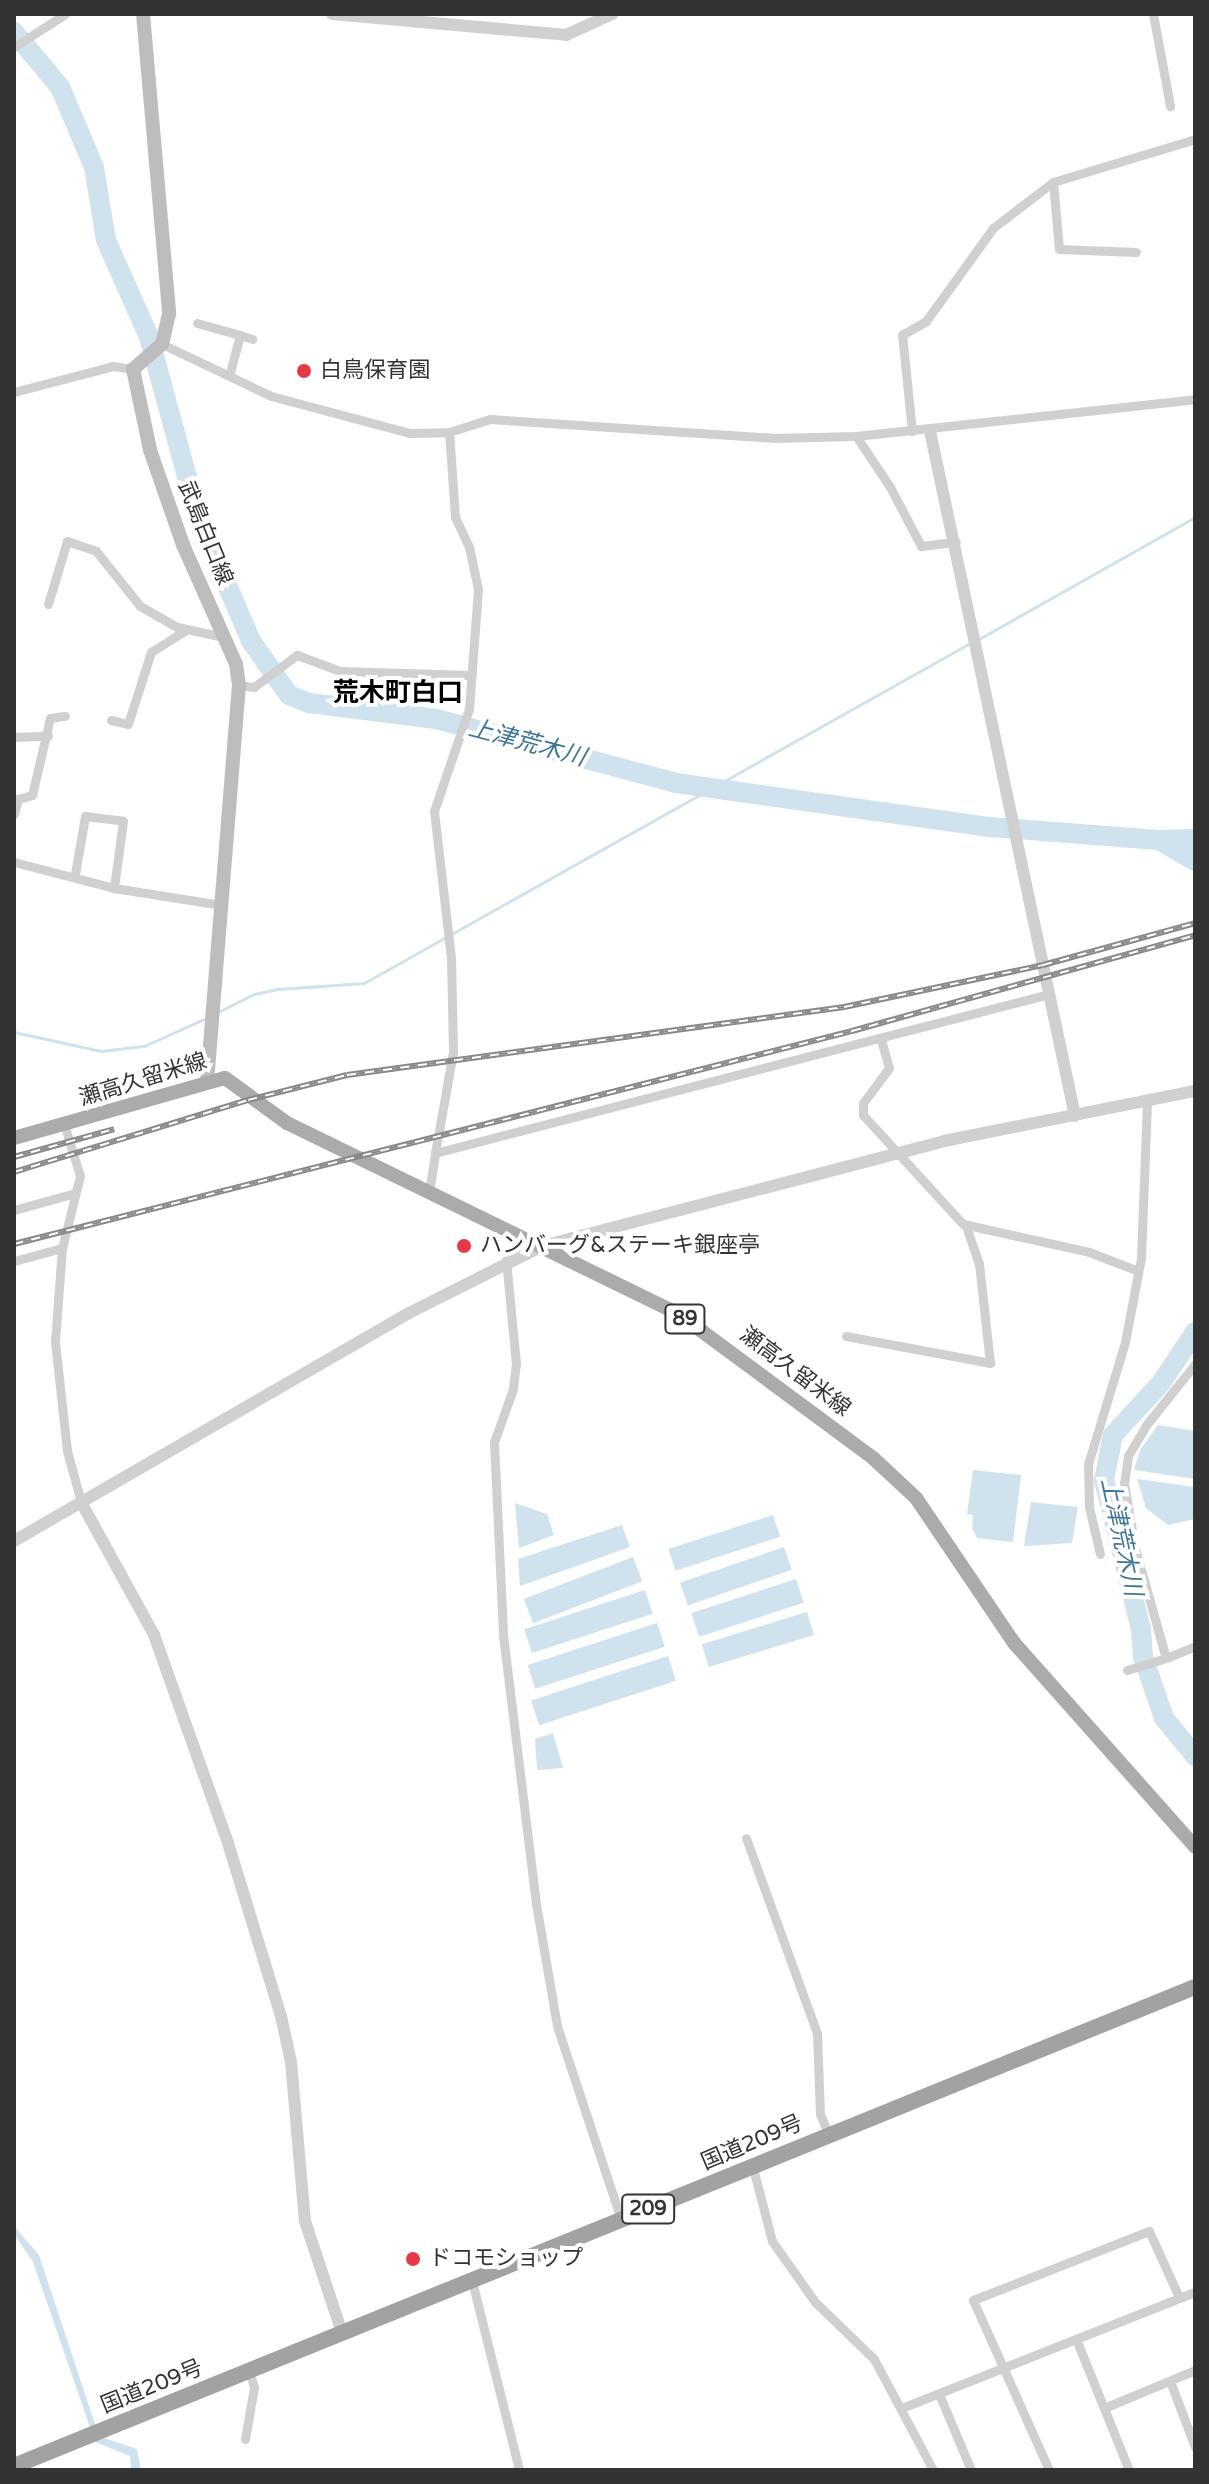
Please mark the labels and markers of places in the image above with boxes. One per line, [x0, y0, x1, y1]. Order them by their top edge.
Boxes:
place label: 白鳥保育園 [320, 358, 430, 384]
marker: 白鳥保育園 [295, 362, 313, 380]
place label: ハンバーグ&ステーキ銀座亭 [480, 1233, 760, 1259]
marker: ハンバーグ&ステーキ銀座亭 [455, 1237, 473, 1255]
place label: ドコモショップ [429, 2246, 583, 2272]
marker: ドコモショップ [404, 2250, 422, 2268]

